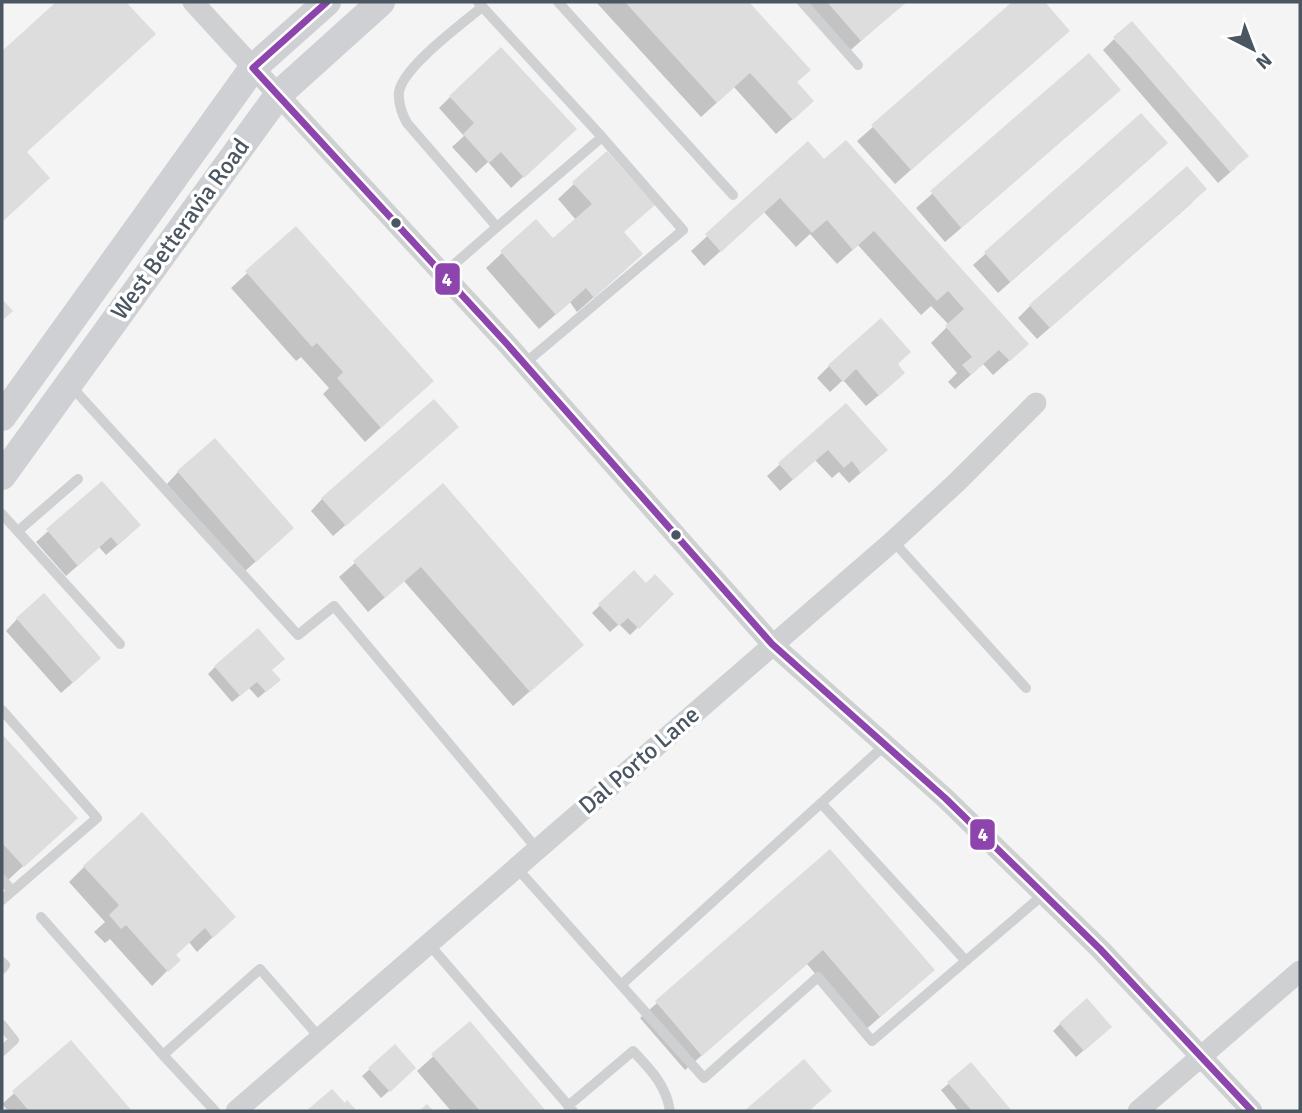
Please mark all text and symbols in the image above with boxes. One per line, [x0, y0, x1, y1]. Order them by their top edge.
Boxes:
north arrow [1218, 14, 1288, 84]
text: N [1251, 48, 1277, 74]
street label: West Betteravia Road [104, 132, 256, 326]
unlabelled marker [389, 216, 403, 230]
line badge: 4 [434, 262, 461, 296]
text: 4 [442, 268, 452, 292]
unlabelled marker [669, 528, 683, 542]
street label: Dal Porto Lane [573, 699, 705, 821]
line badge: 4 [969, 818, 996, 851]
text: 4 [978, 823, 988, 847]

